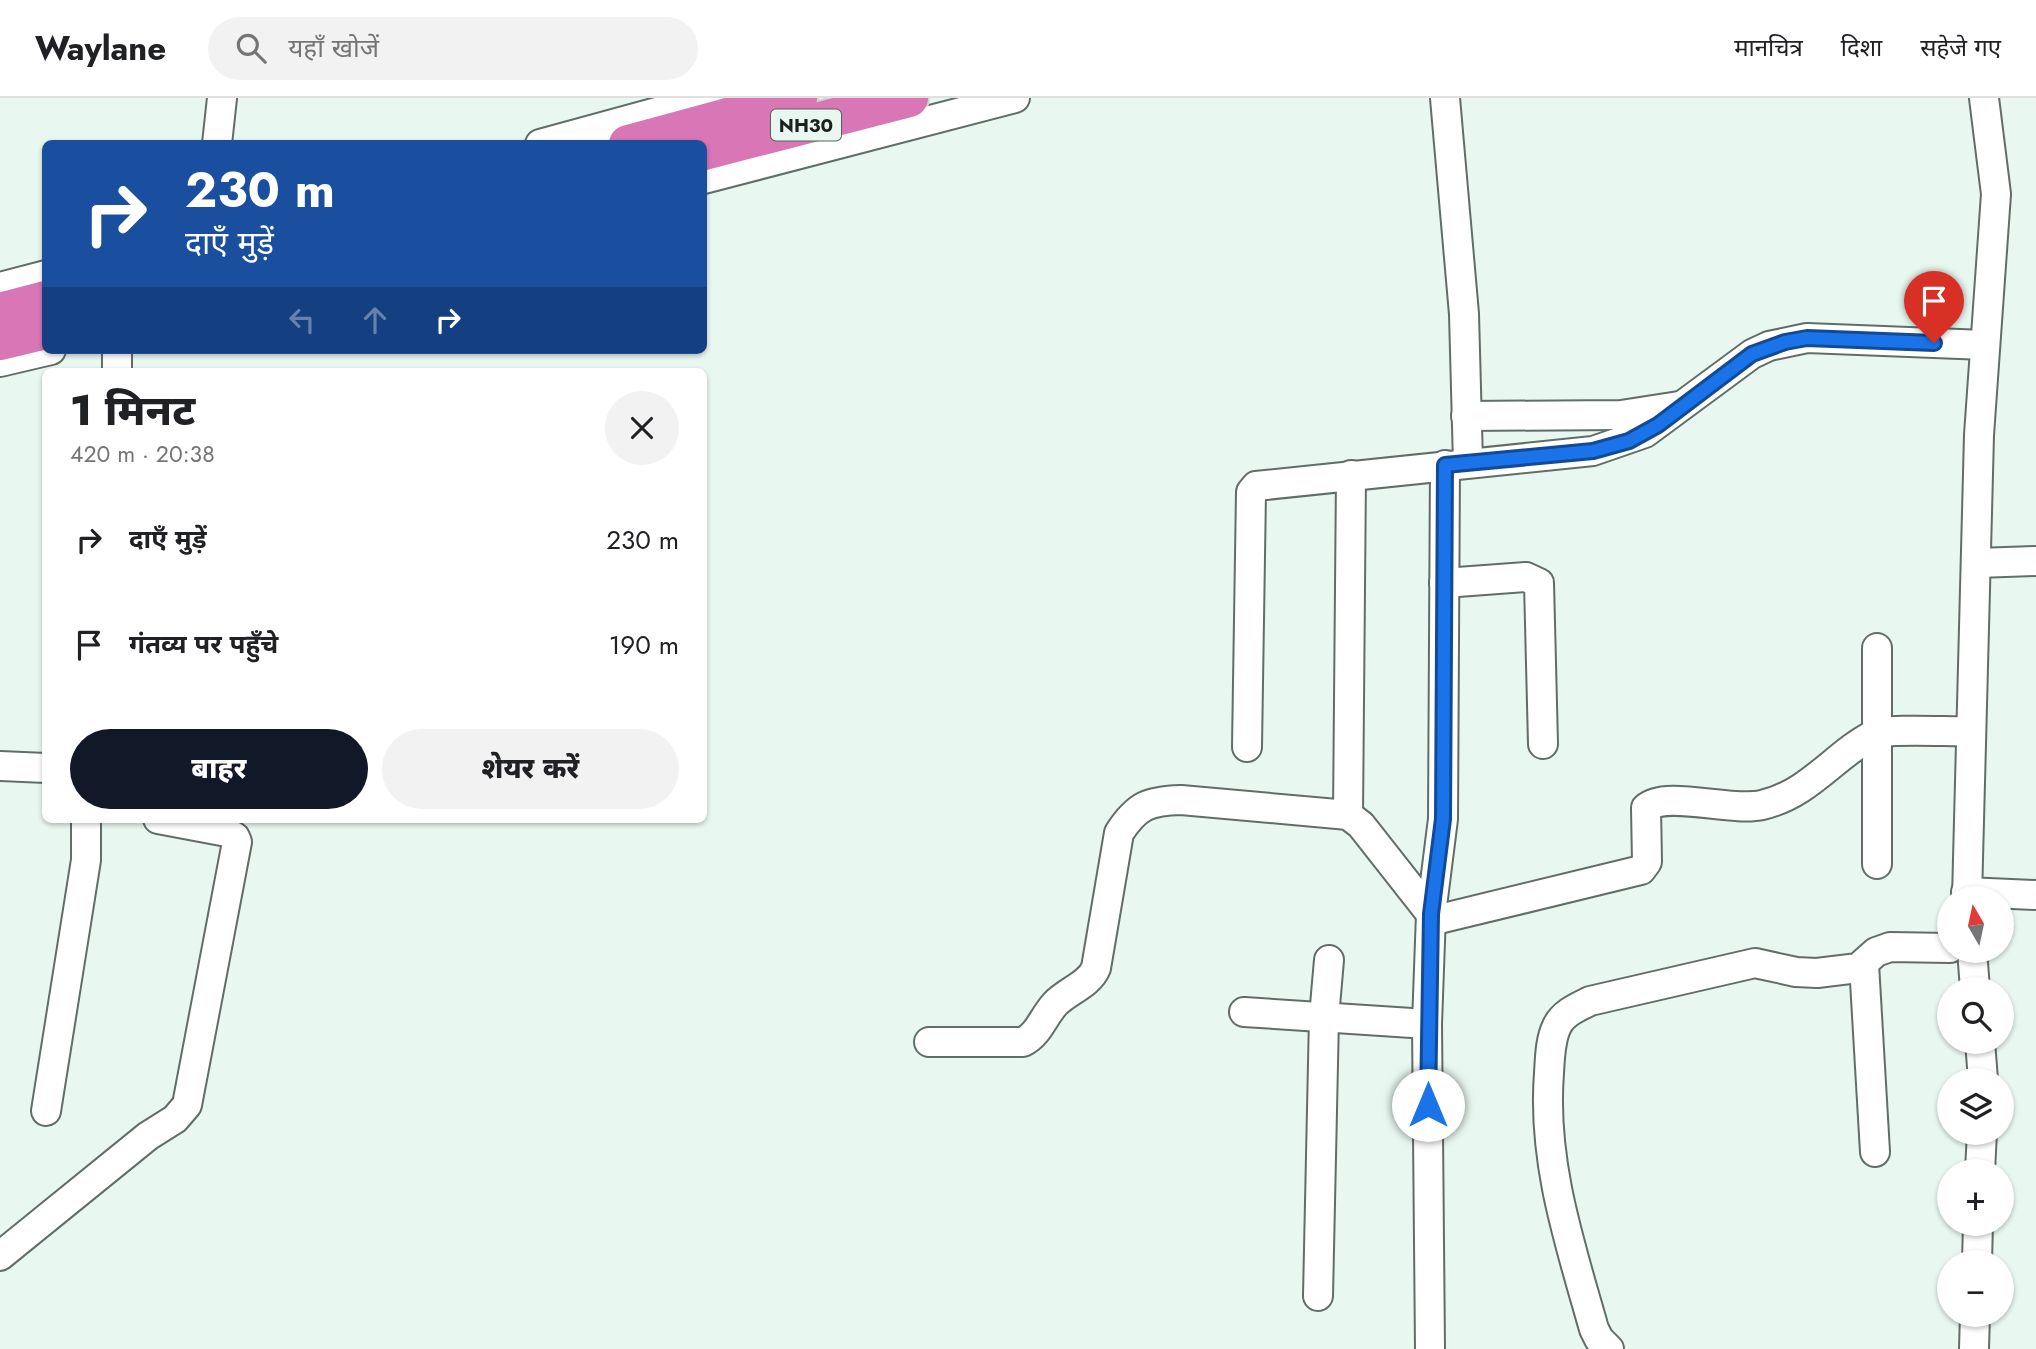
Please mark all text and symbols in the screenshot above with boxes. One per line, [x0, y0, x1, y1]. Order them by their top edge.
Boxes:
search box [208, 17, 698, 80]
text: Waylane [35, 25, 166, 72]
icon: search [232, 29, 270, 67]
text: यहाँ खोजें [288, 29, 379, 67]
text: मानचित्र [1734, 30, 1803, 65]
text: दिशा [1841, 30, 1882, 65]
text: सहेजे गए [1920, 30, 2001, 65]
road number: NH30 [771, 110, 841, 140]
text: 230 m [185, 155, 335, 225]
icon: right [70, 168, 161, 259]
text: दाएँ मुड़ें [185, 220, 274, 266]
pin [1904, 271, 1964, 343]
icon: arrive [1915, 282, 1953, 320]
icon: left [283, 301, 321, 339]
icon: ahead [356, 301, 394, 339]
icon: right [429, 301, 467, 339]
text: 1 मिनट [70, 380, 195, 441]
button: close [605, 391, 679, 465]
text: 420 m · 20:38 [70, 437, 215, 471]
text: दाएँ मुड़ें [129, 520, 207, 558]
icon: right [70, 521, 108, 559]
text: 230 m [606, 521, 679, 559]
text: गंतव्य पर पहुँचे [129, 625, 278, 663]
icon: arrive [70, 626, 108, 664]
text: 190 m [609, 626, 679, 664]
button: बाहर [70, 729, 368, 809]
button: शेयर करें [382, 729, 679, 809]
north arrow [1937, 886, 2014, 962]
map controls [1937, 886, 2014, 1327]
button: search [1937, 977, 2014, 1054]
position arrow [1391, 1068, 1465, 1142]
button: layers [1937, 1068, 2014, 1145]
button: + [1937, 1159, 2014, 1236]
button: − [1937, 1250, 2014, 1327]

